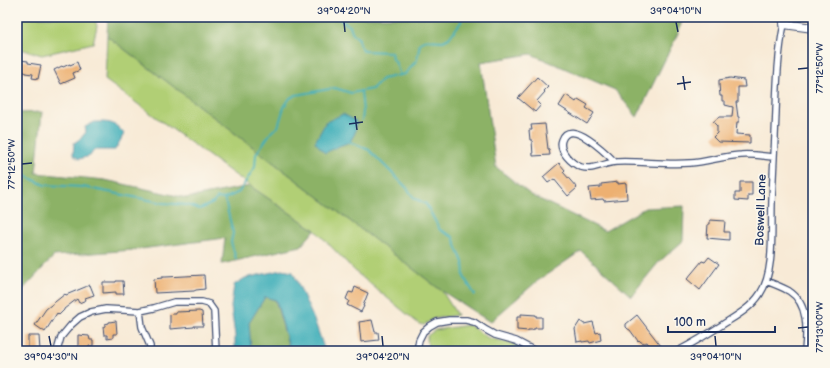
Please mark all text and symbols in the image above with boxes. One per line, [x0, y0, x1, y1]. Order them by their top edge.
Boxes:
text: 39°04'20"N [317, 5, 371, 17]
text: 39°04'10"N [650, 5, 702, 17]
text: 77°12'50"W [814, 43, 826, 93]
text: 77°12'50"W [6, 139, 18, 189]
street label: Boswell Lane [752, 174, 770, 246]
text: 77°13'00"W [814, 301, 826, 353]
scale bar [668, 308, 775, 334]
text: 100 m [674, 315, 706, 330]
text: 39°04'30"N [24, 351, 78, 363]
text: 39°04'20"N [356, 351, 410, 363]
text: 39°04'10"N [690, 351, 742, 363]

